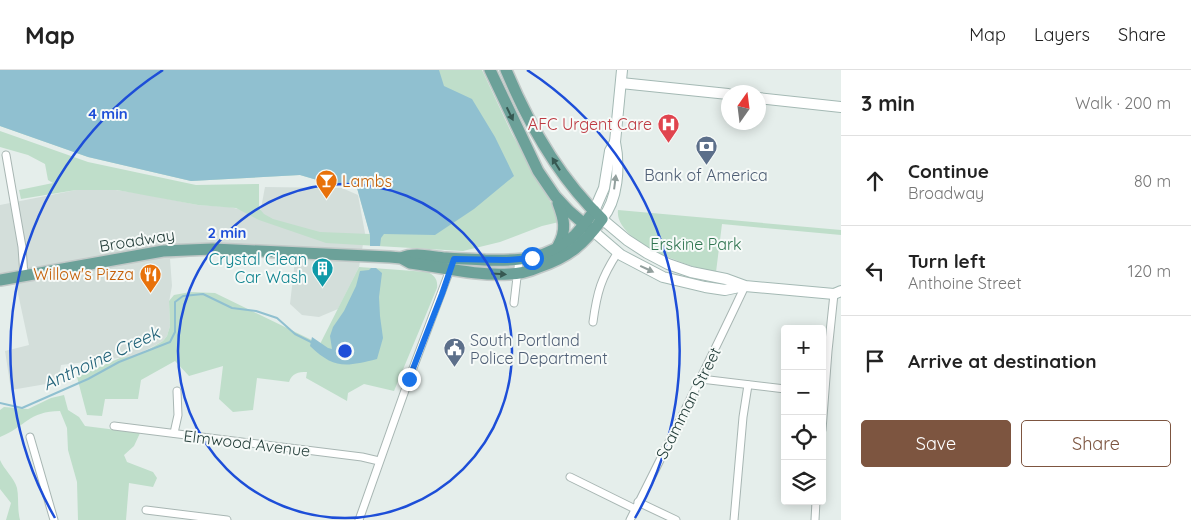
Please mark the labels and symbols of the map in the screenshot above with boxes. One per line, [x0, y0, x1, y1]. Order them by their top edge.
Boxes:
north arrow [721, 85, 766, 130]
text: 4 min [88, 104, 128, 123]
one-way arrow [506, 107, 514, 121]
hospital icon: AFC Urgent Care [656, 112, 680, 143]
place label: AFC Urgent Care [528, 114, 652, 134]
bank icon: Bank of America [694, 134, 718, 165]
one-way arrow [551, 157, 560, 170]
place label: Bank of America [644, 165, 768, 185]
bar icon: Lambs [314, 169, 338, 200]
place label: Lambs [342, 171, 392, 191]
one-way arrow [611, 173, 619, 189]
text: 2 min [207, 223, 247, 242]
street label: Broadway [98, 224, 176, 256]
park label: Erskine Park [650, 234, 742, 254]
route start [521, 247, 544, 270]
place label: Crystal Clean Car Wash [209, 249, 307, 287]
building icon: Crystal Clean Car Wash [311, 256, 335, 287]
restaurant icon: Willow's Pizza [138, 262, 162, 293]
place label: Willow's Pizza [33, 264, 134, 284]
one-way arrow [640, 266, 654, 274]
one-way arrow [491, 270, 507, 278]
water label: Anthoine Creek [39, 320, 165, 395]
place label: South Portland Police Department [470, 330, 608, 368]
public building icon: South Portland Police Department [442, 337, 466, 368]
centre of rings [336, 342, 354, 360]
street label: Scamman Street [651, 344, 725, 462]
route end [398, 368, 421, 391]
street label: Elmwood Avenue [182, 425, 312, 461]

